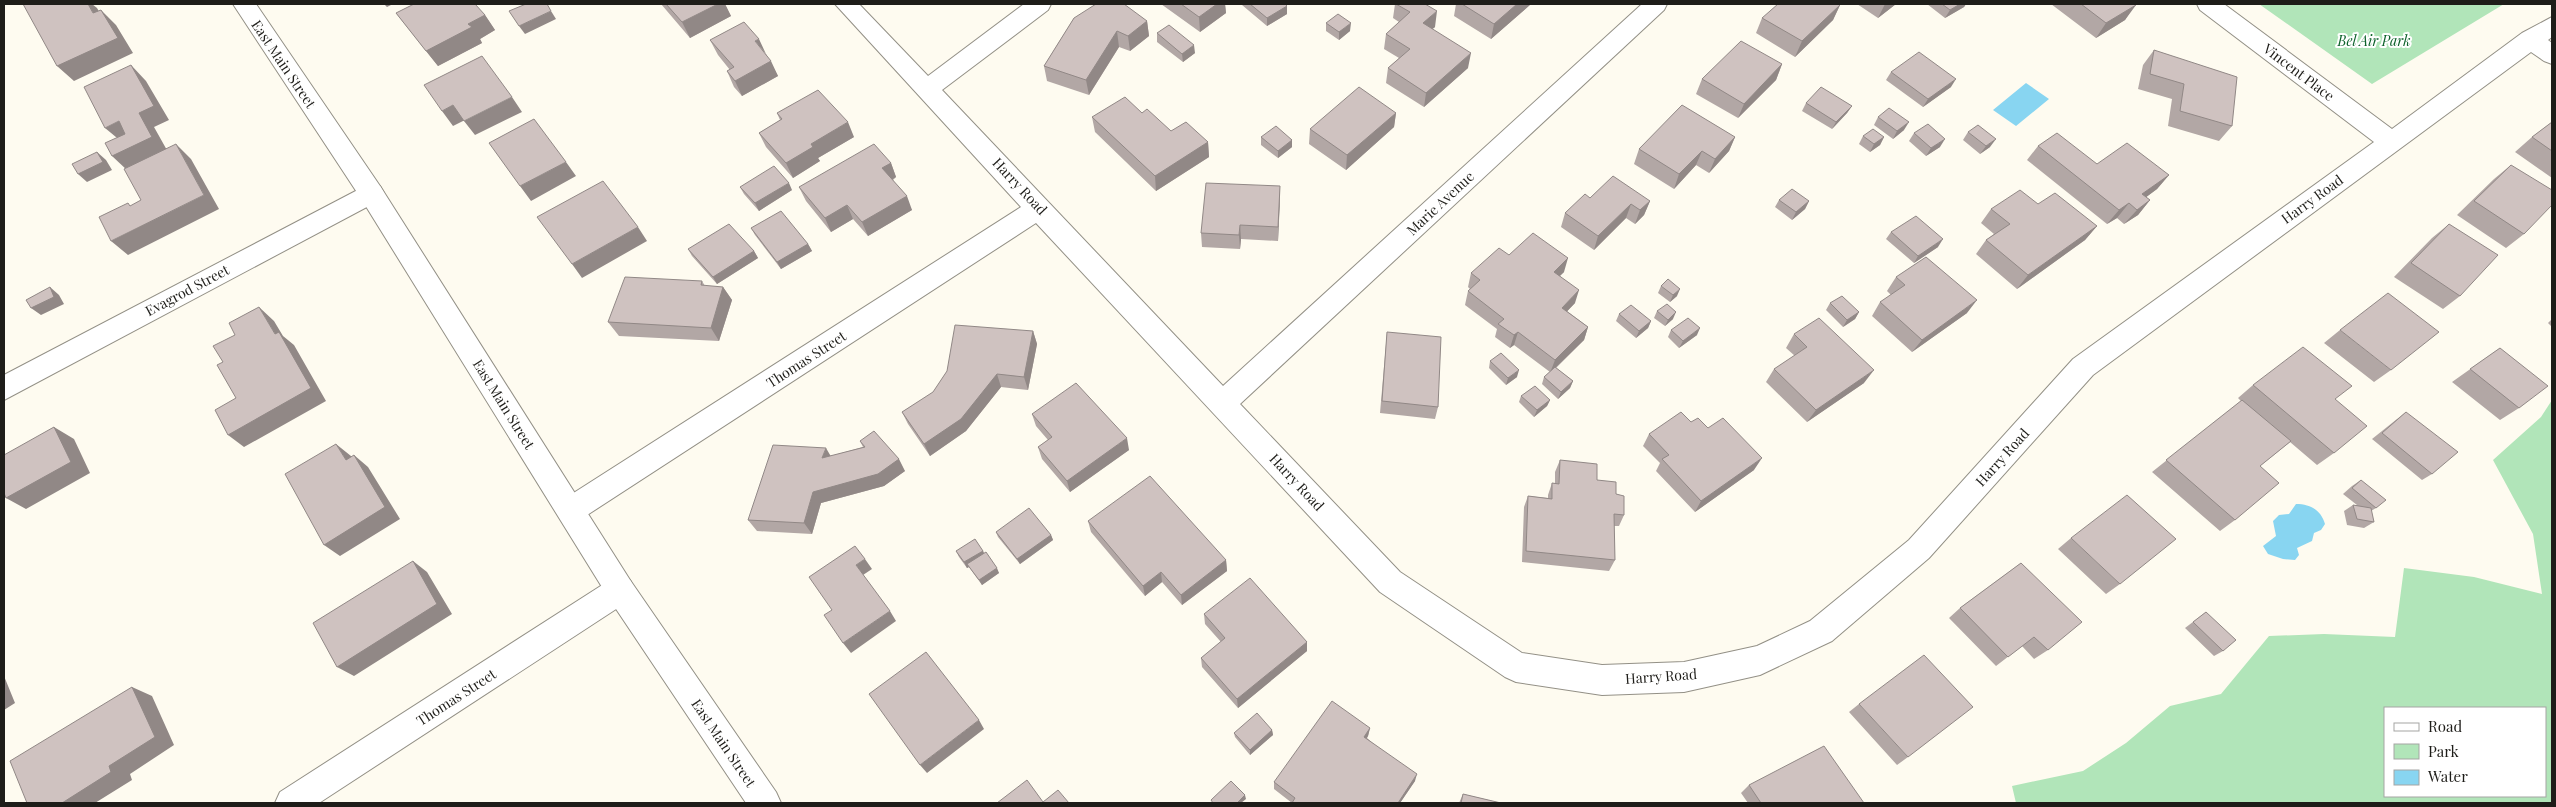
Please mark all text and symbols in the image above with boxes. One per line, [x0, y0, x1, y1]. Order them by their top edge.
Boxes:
street label: East Main Street [247, 16, 321, 113]
park label: Bel Air Park [2337, 31, 2410, 50]
street label: Vincent Place [2259, 38, 2338, 105]
street label: Harry Road [989, 153, 1051, 219]
street label: Marie Avenue [1402, 167, 1478, 239]
street label: Harry Road [2277, 170, 2347, 228]
street label: Evagrod Street [142, 259, 233, 320]
street label: Thomas Street [763, 326, 850, 392]
street label: East Main Street [469, 355, 540, 453]
street label: Harry Road [1971, 424, 2033, 490]
street label: Harry Road [1266, 449, 1328, 515]
street label: Thomas Street [413, 664, 500, 730]
street label: Harry Road [1624, 664, 1698, 688]
street label: East Main Street [687, 695, 761, 792]
legend [2384, 707, 2546, 797]
text: Road [2428, 716, 2462, 736]
text: Park [2428, 741, 2460, 761]
text: Water [2427, 766, 2468, 786]

